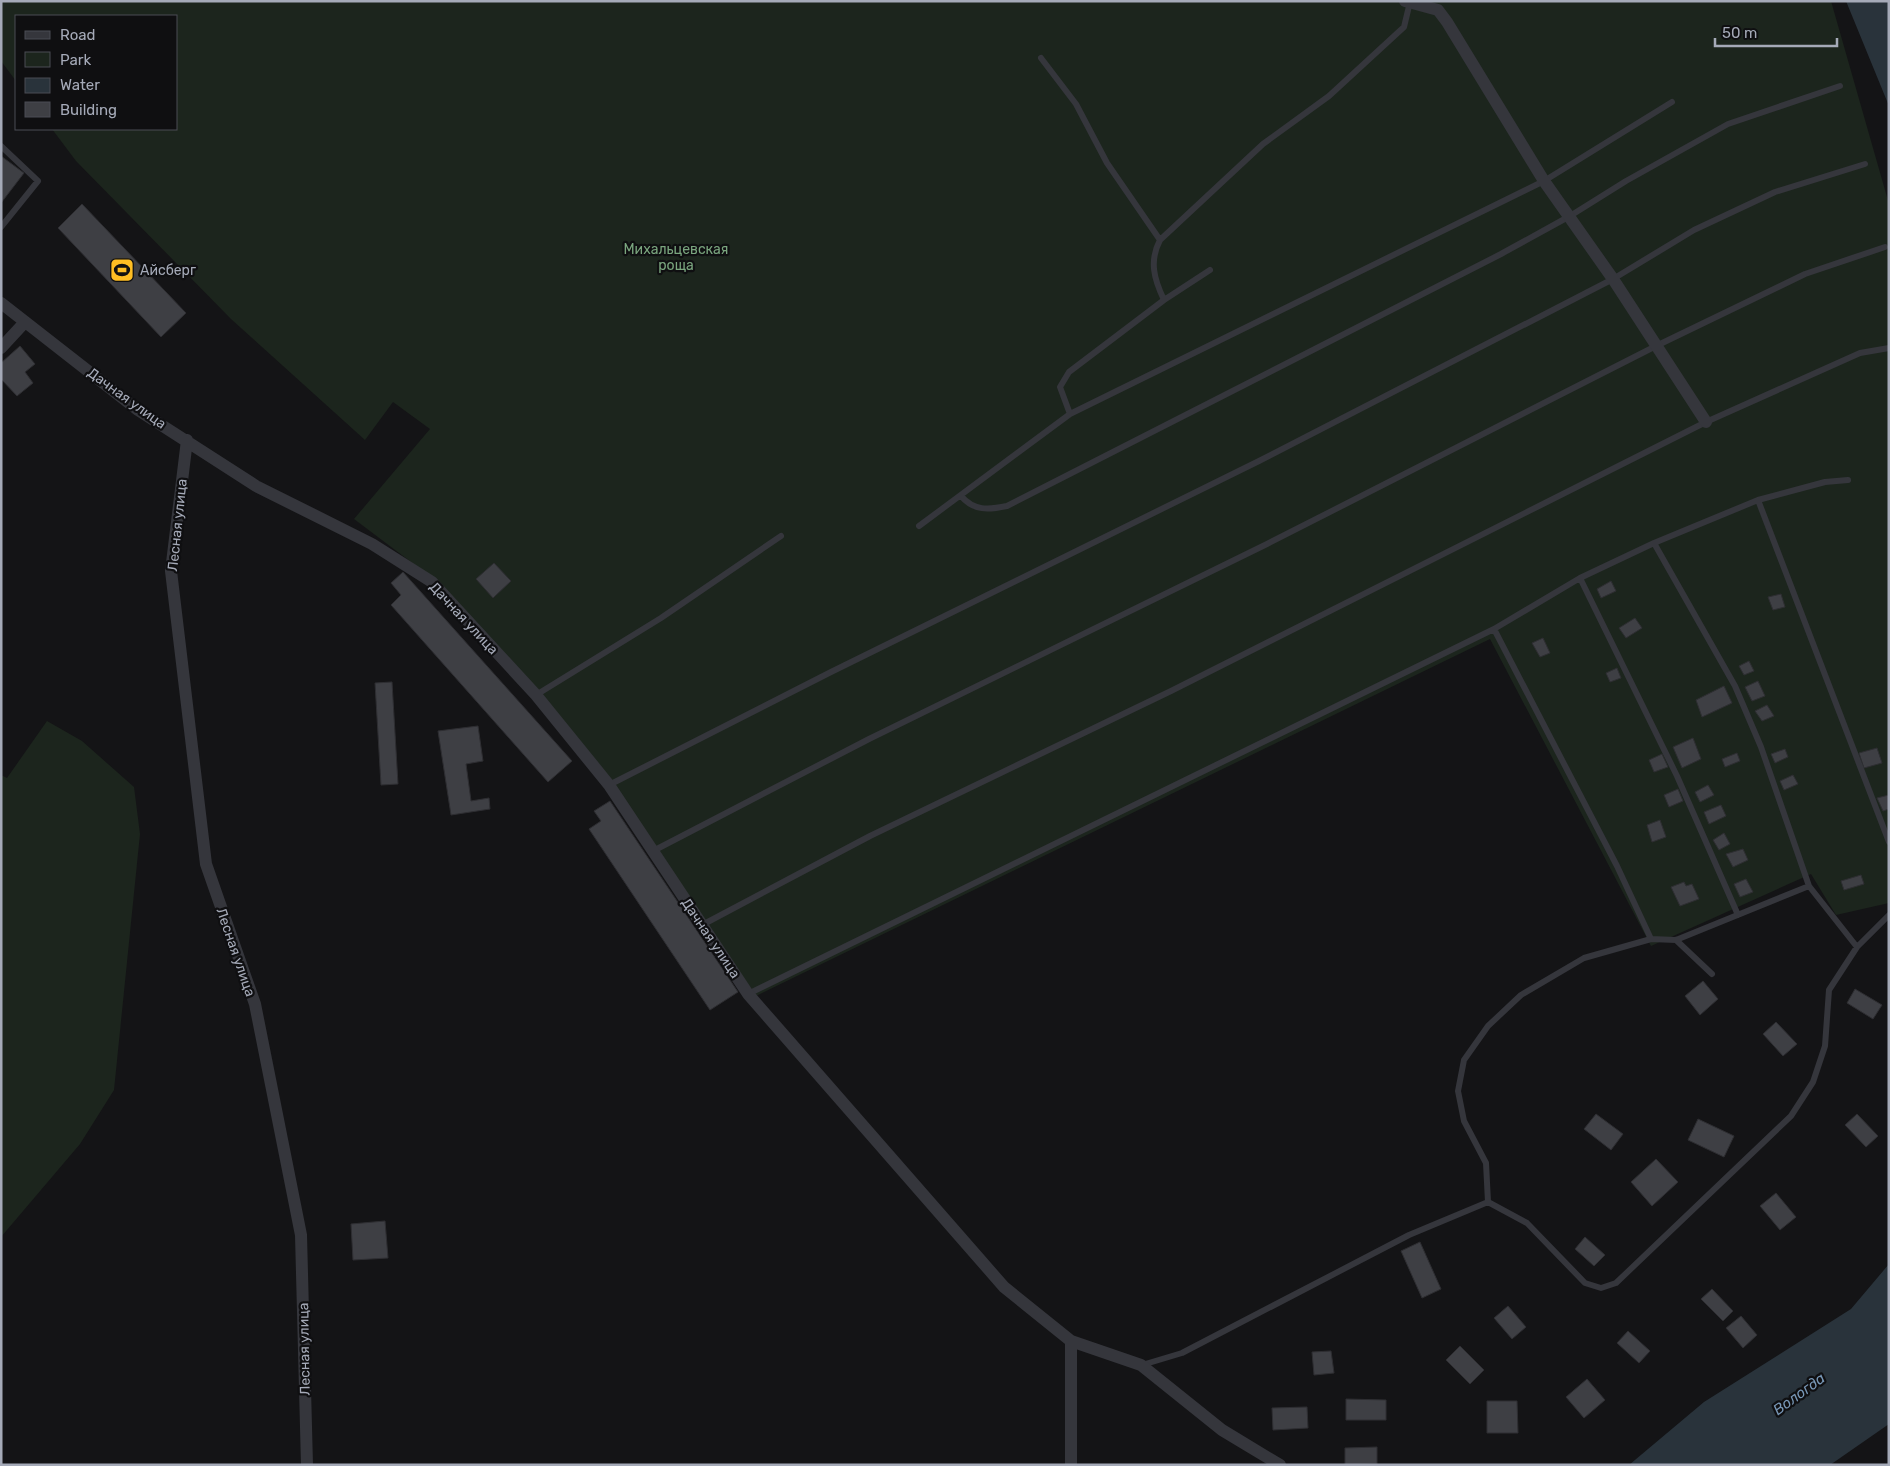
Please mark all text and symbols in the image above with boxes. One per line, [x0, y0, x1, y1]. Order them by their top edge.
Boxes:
legend [15, 15, 178, 130]
scale bar [1715, 15, 1838, 47]
text: 50 m [1722, 24, 1757, 42]
text: Road [60, 26, 96, 44]
text: Park [60, 51, 91, 69]
text: Water [60, 76, 100, 94]
text: Building [60, 101, 117, 119]
park label: Михальцевская роща [624, 241, 728, 274]
sports icon: Айсберг [109, 257, 135, 283]
place label: Айсберг [140, 262, 196, 279]
street label: Дачная улица [84, 364, 169, 433]
street label: Лесная улица [164, 478, 191, 572]
street label: Дачная улица [426, 579, 502, 658]
street label: Дачная улица [678, 895, 744, 982]
street label: Лесная улица [212, 905, 259, 999]
street label: Лесная улица [295, 1302, 314, 1396]
water label: Вологда [1769, 1369, 1829, 1419]

